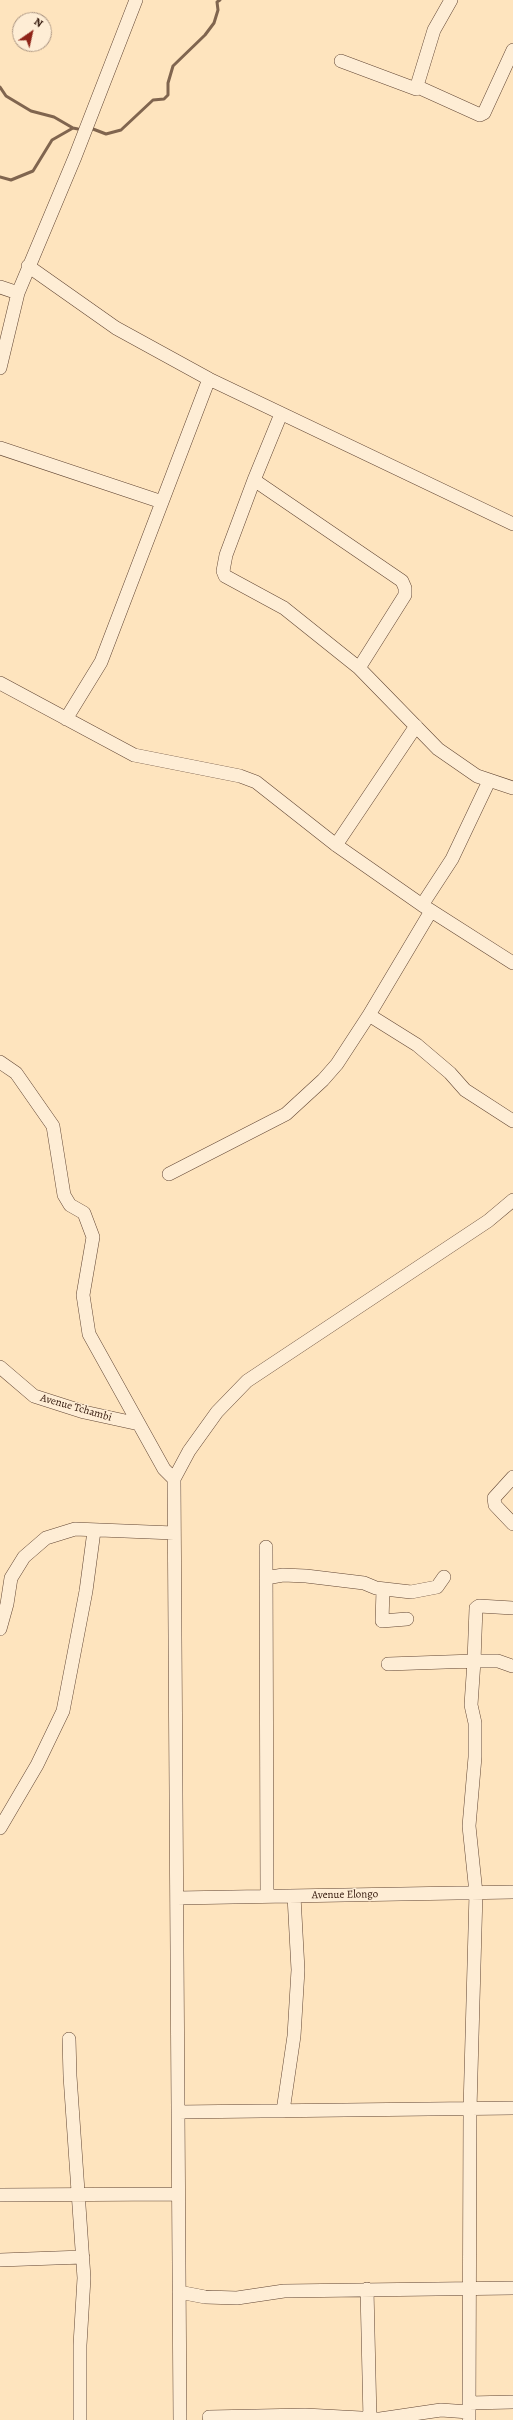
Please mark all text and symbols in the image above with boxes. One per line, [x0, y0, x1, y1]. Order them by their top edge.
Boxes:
north arrow [12, 12, 52, 52]
text: N [31, 14, 46, 31]
street label: Avenue Tchambi [39, 1391, 113, 1425]
street label: Avenue Elongo [312, 1888, 378, 1902]

